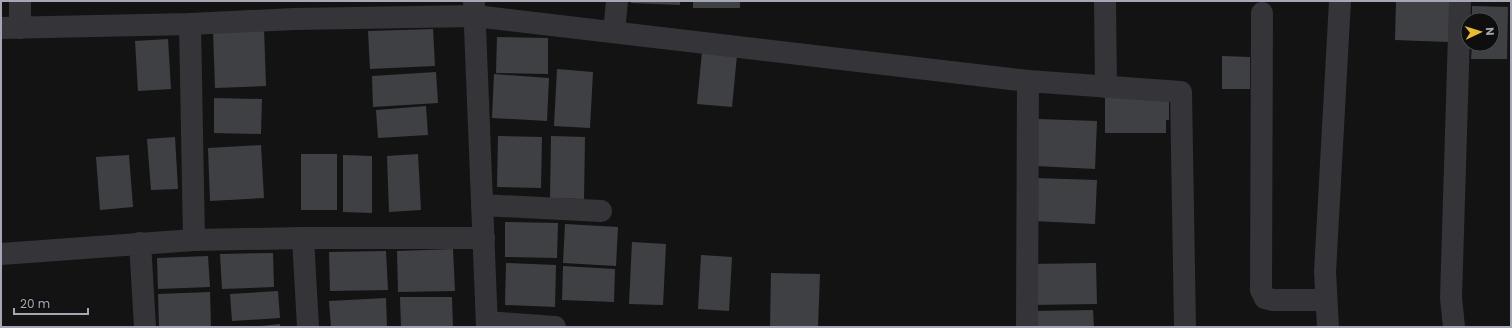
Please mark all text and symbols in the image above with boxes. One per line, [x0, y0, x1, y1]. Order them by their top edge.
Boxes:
north arrow [1460, 12, 1500, 52]
text: N [1482, 27, 1498, 36]
scale bar [14, 290, 88, 316]
text: 20 m [20, 295, 50, 312]

